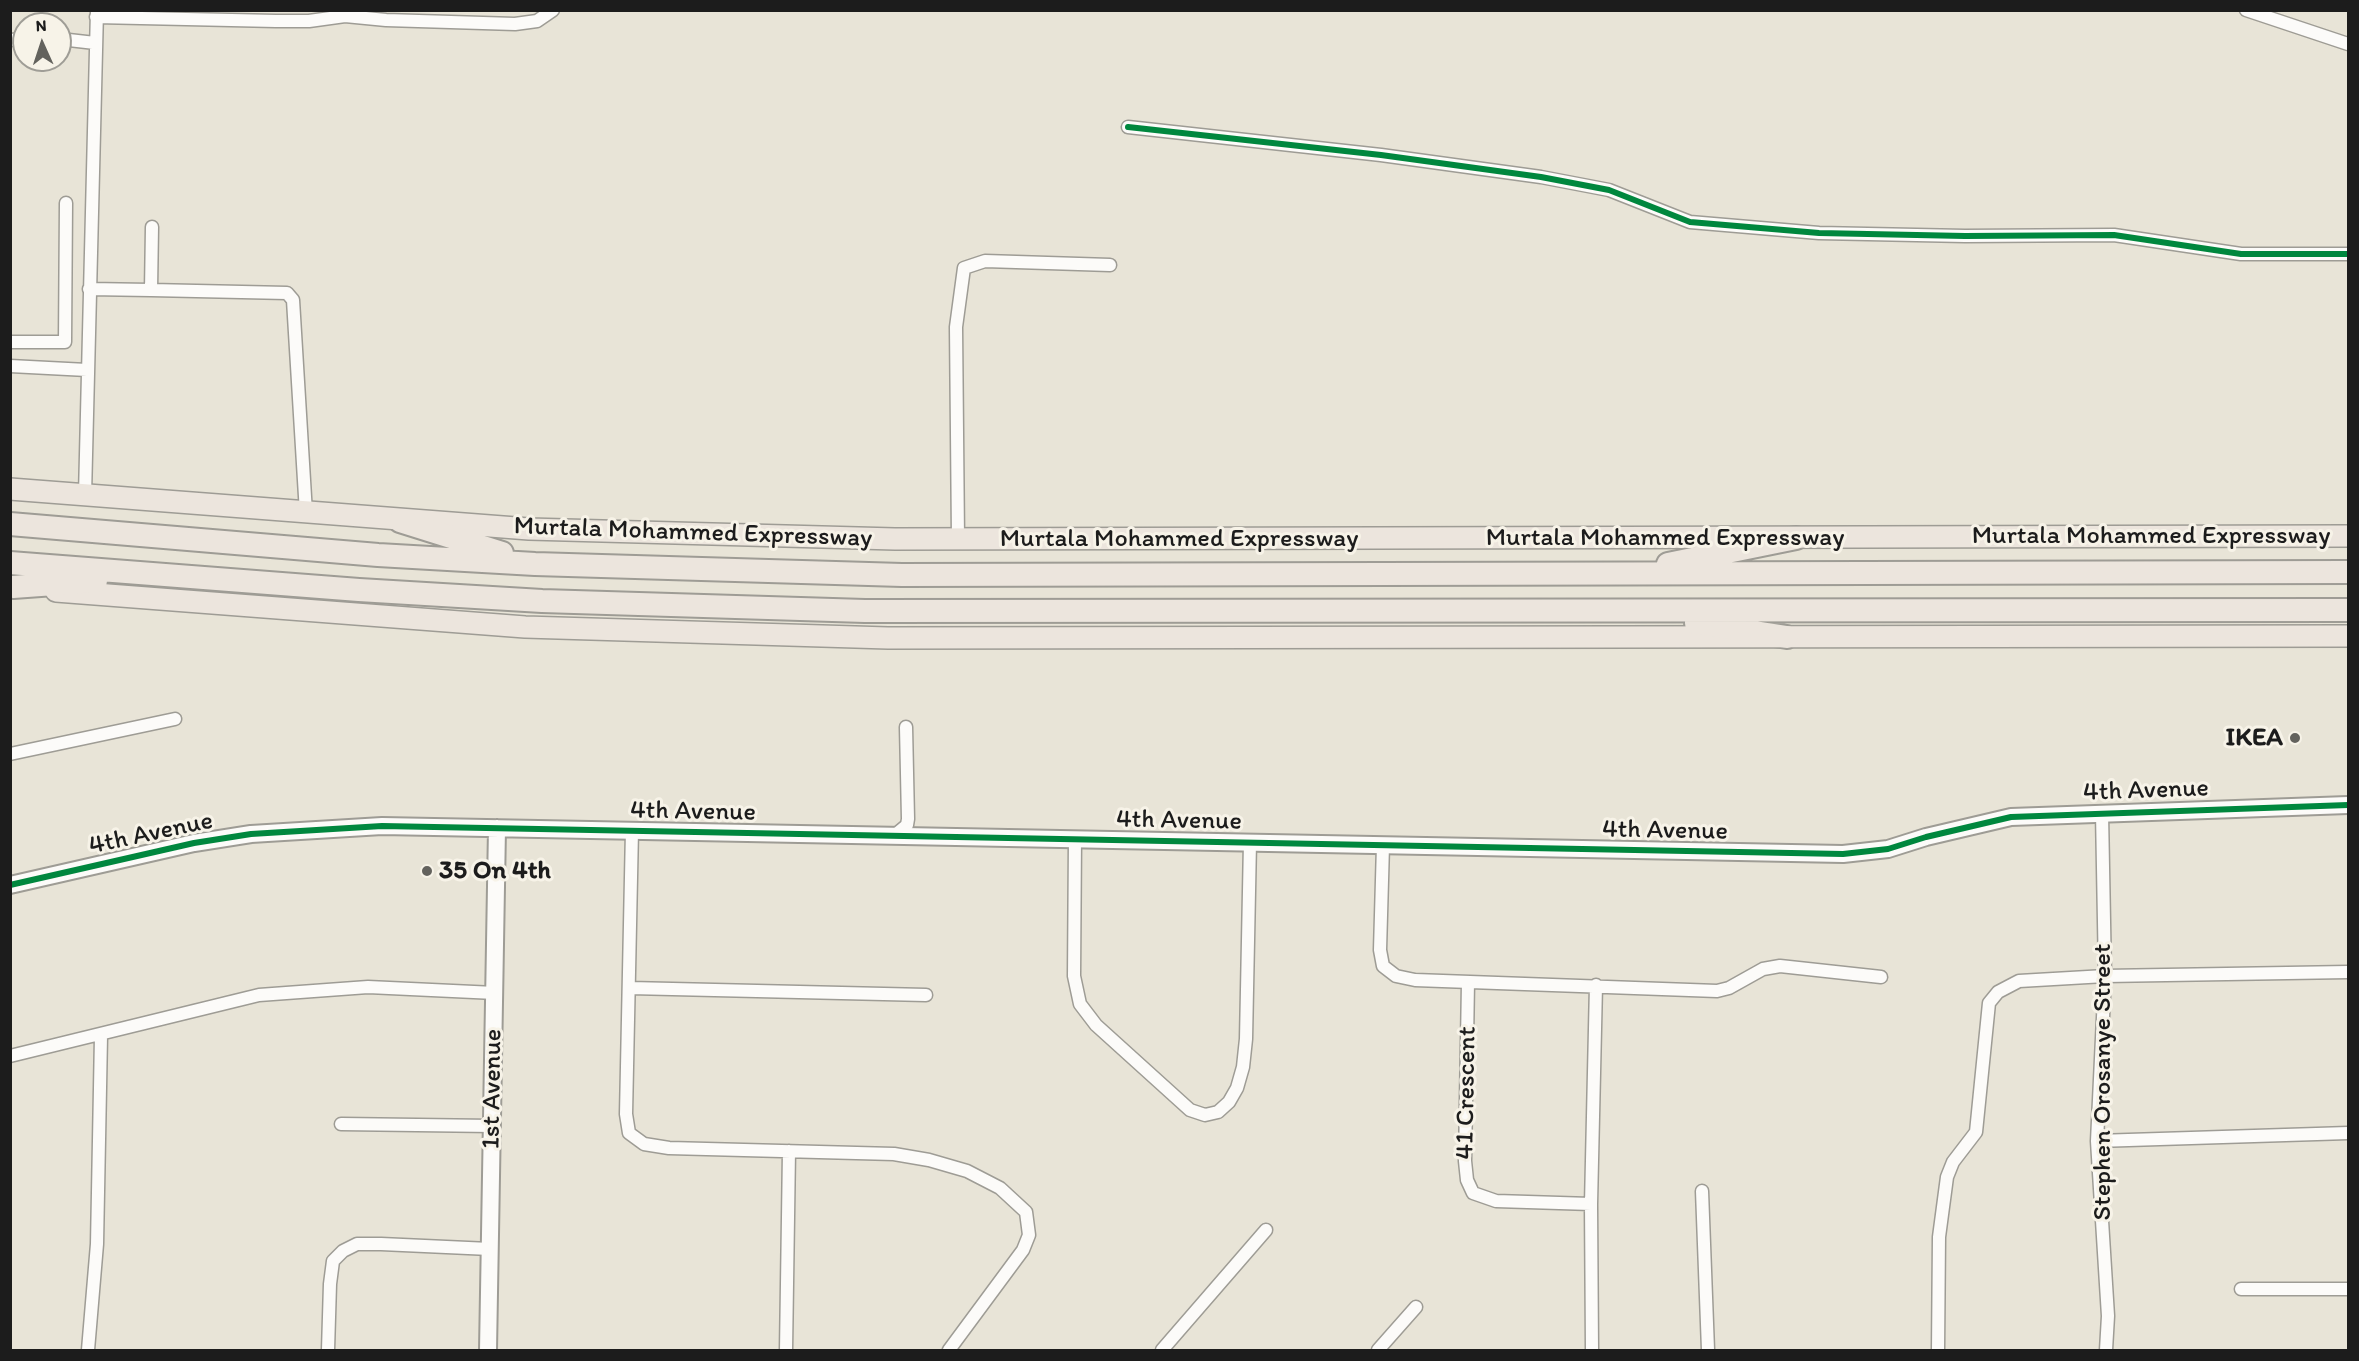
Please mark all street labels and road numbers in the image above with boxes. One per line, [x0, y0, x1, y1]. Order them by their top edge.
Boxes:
street label: Murtala Mohammed Expressway [513, 511, 873, 555]
street label: Murtala Mohammed Expressway [1972, 520, 2330, 552]
street label: Murtala Mohammed Expressway [1486, 522, 1844, 554]
street label: Murtala Mohammed Expressway [1000, 523, 1358, 555]
street label: 4th Avenue [2083, 773, 2209, 809]
street label: 4th Avenue [630, 795, 756, 829]
street label: 4th Avenue [1116, 804, 1242, 838]
street label: 4th Avenue [86, 806, 216, 862]
street label: 4th Avenue [1602, 814, 1728, 848]
street label: Stephen Orosanye Street [2087, 943, 2119, 1221]
street label: 41 Crescent [1450, 1026, 1484, 1160]
street label: 1st Avenue [476, 1028, 510, 1150]

